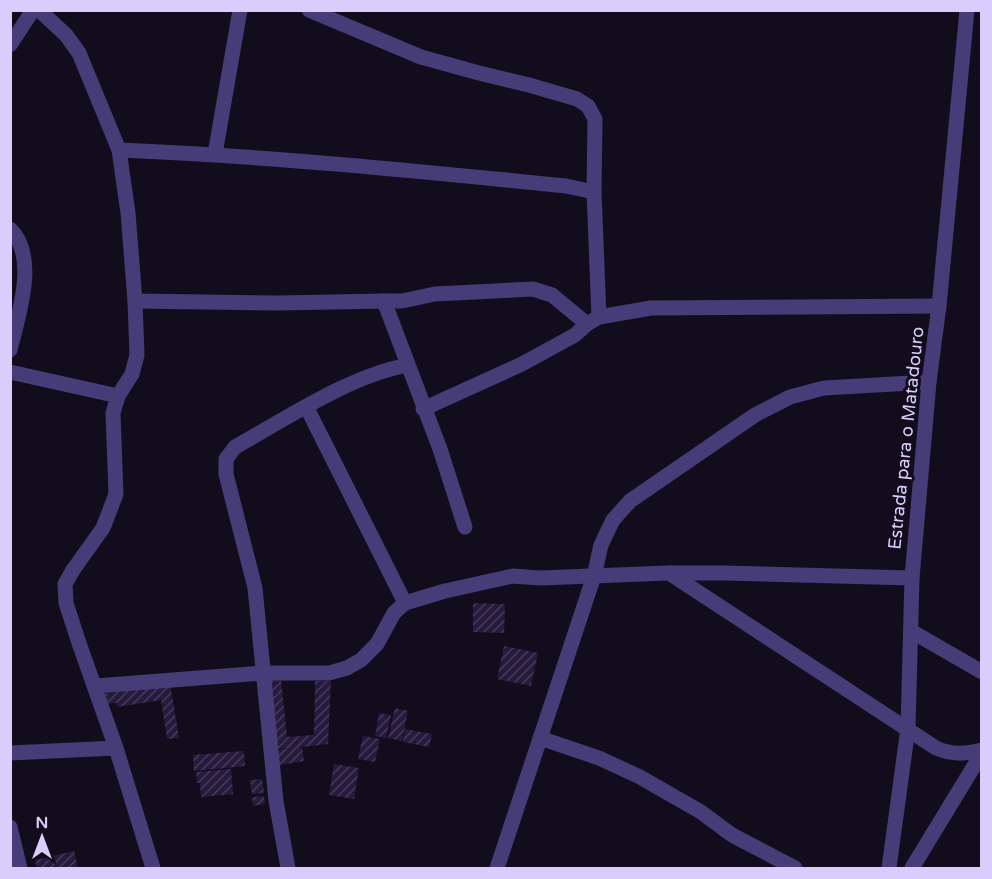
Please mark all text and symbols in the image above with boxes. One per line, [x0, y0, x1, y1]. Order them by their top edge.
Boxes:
street label: Estrada para o Matadouro [883, 325, 929, 550]
north arrow [12, 807, 72, 867]
text: N [36, 813, 48, 833]

